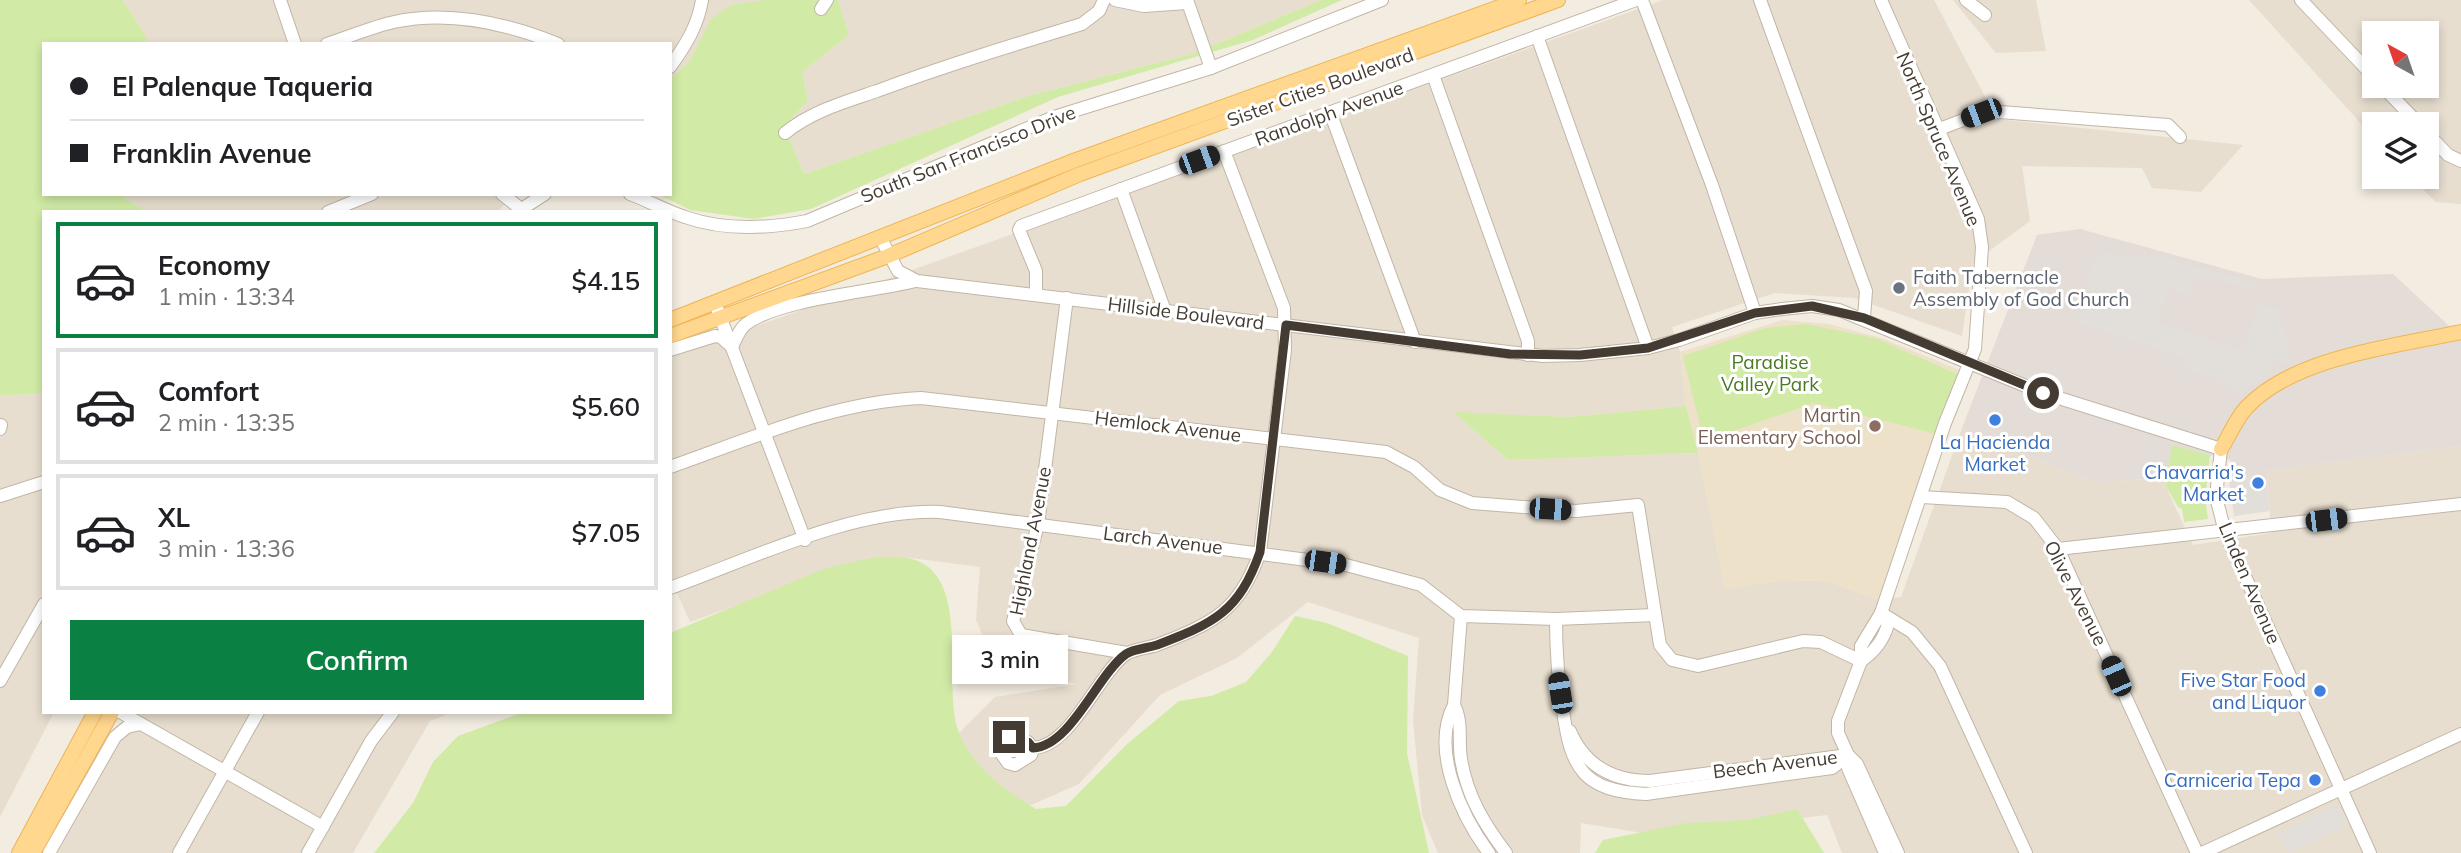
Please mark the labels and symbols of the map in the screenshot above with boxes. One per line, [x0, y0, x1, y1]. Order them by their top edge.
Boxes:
north arrow [2362, 21, 2440, 98]
street label: Sister Cities Boulevard [1223, 42, 1417, 132]
street label: North Spruce Avenue [1891, 48, 1987, 230]
street label: Randolph Avenue [1252, 75, 1406, 151]
car [1958, 96, 2005, 130]
street label: South San Francisco Drive [857, 100, 1079, 208]
car [1176, 143, 1223, 177]
place label: Faith Tabernacle Assembly of God Church [1913, 265, 2129, 311]
marker: Faith Tabernacle Assembly of God Church [1891, 280, 1907, 296]
street label: Hillside Boulevard [1106, 291, 1266, 335]
park label: Paradise Valley Park [1721, 350, 1819, 396]
route start [2027, 377, 2059, 409]
place label: Martin Elementary School [1698, 403, 1861, 449]
street label: Hemlock Avenue [1093, 405, 1243, 447]
marker: La Hacienda Market [1987, 412, 2003, 428]
marker: Martin Elementary School [1867, 418, 1883, 434]
place label: La Hacienda Market [1940, 430, 2050, 476]
place label: Chavarria's Market [2144, 460, 2244, 506]
street label: Highland Avenue [1004, 464, 1056, 618]
marker: Chavarria's Market [2250, 475, 2266, 491]
car [1529, 497, 1572, 521]
car [2304, 507, 2349, 533]
street label: Linden Avenue [2214, 518, 2286, 648]
street label: Larch Avenue [1102, 521, 1224, 559]
street label: Olive Avenue [2039, 536, 2113, 650]
car [1303, 549, 1348, 575]
callout: 3 min [951, 636, 1067, 684]
car [2098, 653, 2135, 699]
place label: Five Star Food and Liquor [2180, 668, 2306, 714]
car [1547, 671, 1574, 715]
marker: Five Star Food and Liquor [2312, 683, 2328, 699]
route end [993, 721, 1025, 753]
street label: Beech Avenue [1711, 744, 1839, 784]
place label: Carniceria Tepa [2164, 768, 2301, 792]
marker: Carniceria Tepa [2307, 772, 2323, 788]

